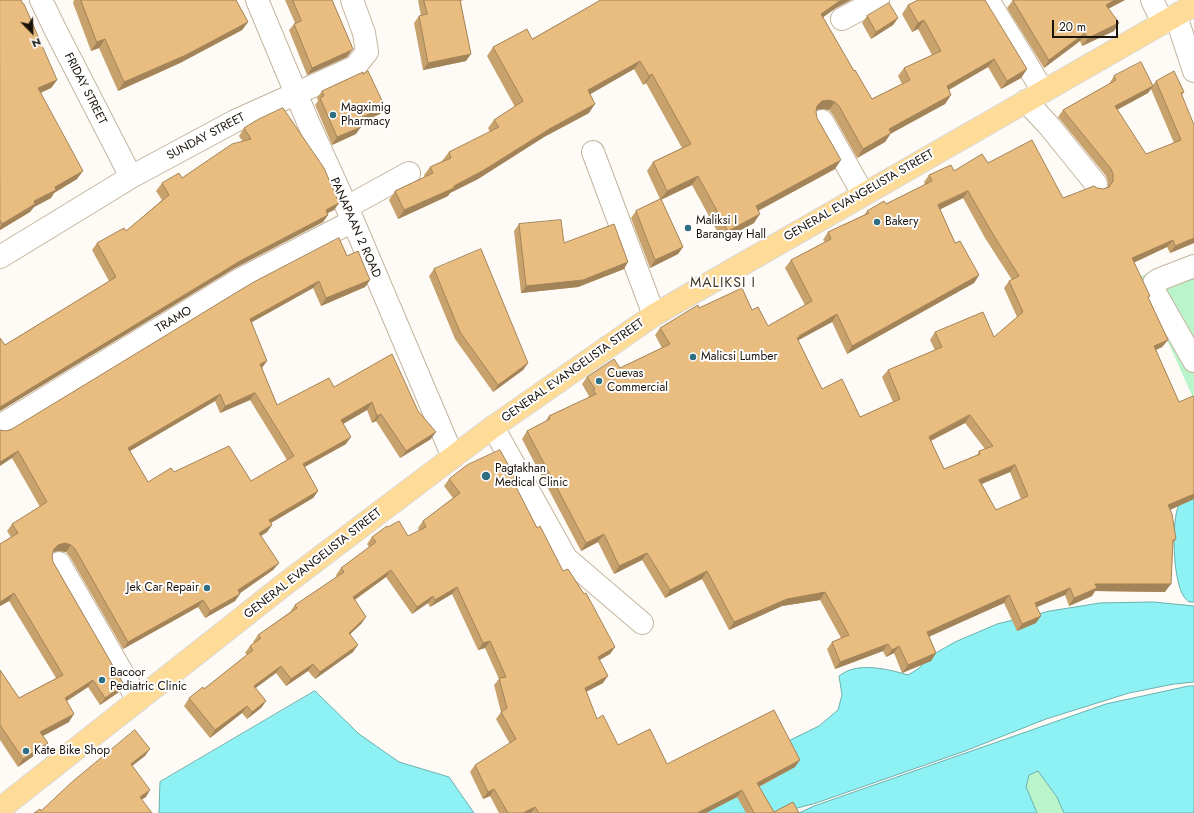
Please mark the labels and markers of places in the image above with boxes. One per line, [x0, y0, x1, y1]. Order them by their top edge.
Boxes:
place label: Magximig Pharmacy [341, 101, 391, 129]
marker: Magximig Pharmacy [328, 110, 338, 120]
place label: Maliksi I Barangay Hall [696, 214, 766, 242]
place label: Bakery [885, 215, 919, 229]
marker: Bakery [872, 217, 882, 227]
marker: Maliksi I Barangay Hall [683, 223, 693, 233]
place label: Malicsi Lumber [701, 350, 778, 364]
marker: Malicsi Lumber [688, 352, 698, 362]
place label: Cuevas Commercial [607, 367, 668, 395]
marker: Cuevas Commercial [594, 376, 604, 386]
place label: Pagtakhan Medical Clinic [495, 462, 568, 490]
marker: Pagtakhan Medical Clinic [480, 470, 492, 482]
place label: Jek Car Repair [127, 581, 199, 595]
marker: Jek Car Repair [202, 583, 212, 593]
place label: Bacoor Pediatric Clinic [110, 666, 187, 694]
marker: Bacoor Pediatric Clinic [97, 675, 107, 685]
place label: Kate Bike Shop [34, 744, 110, 758]
marker: Kate Bike Shop [21, 746, 31, 756]

